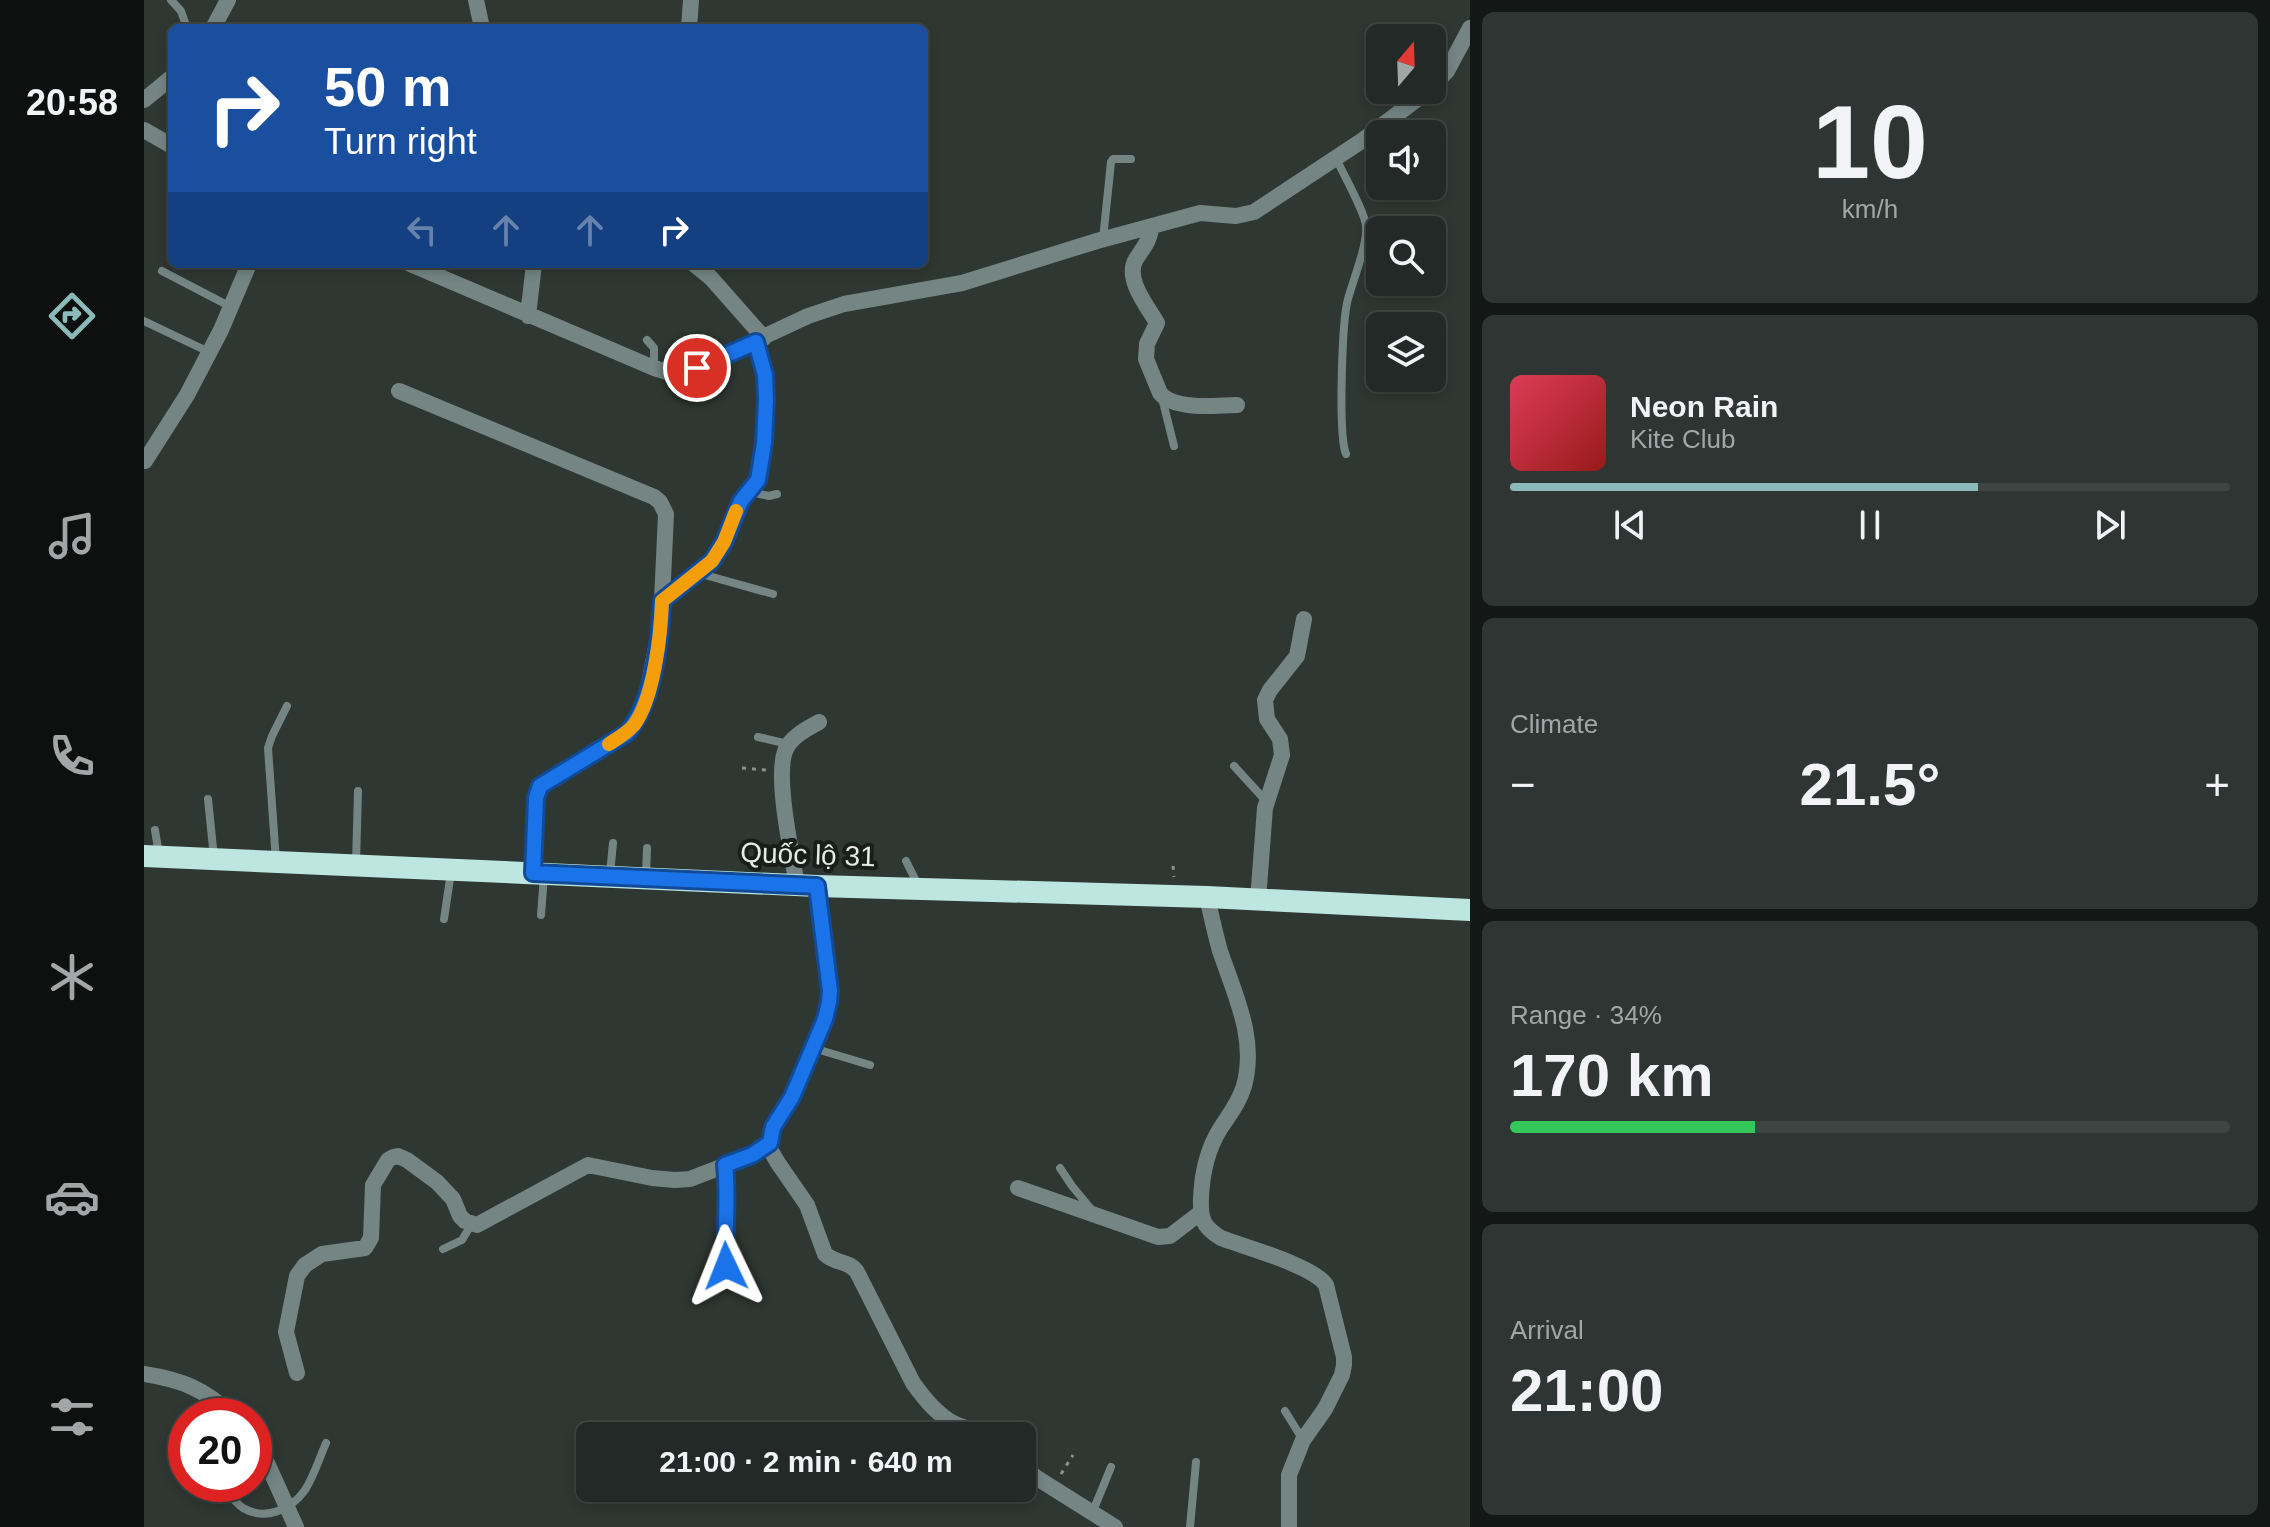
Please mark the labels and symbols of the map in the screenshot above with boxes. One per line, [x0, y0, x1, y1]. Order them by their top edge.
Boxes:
north arrow [1366, 24, 1446, 104]
pin [663, 334, 731, 402]
street label: Quốc lộ 31 [740, 837, 876, 872]
position arrow [684, 1224, 768, 1308]
speed limit sign: 20 [168, 1398, 272, 1502]

